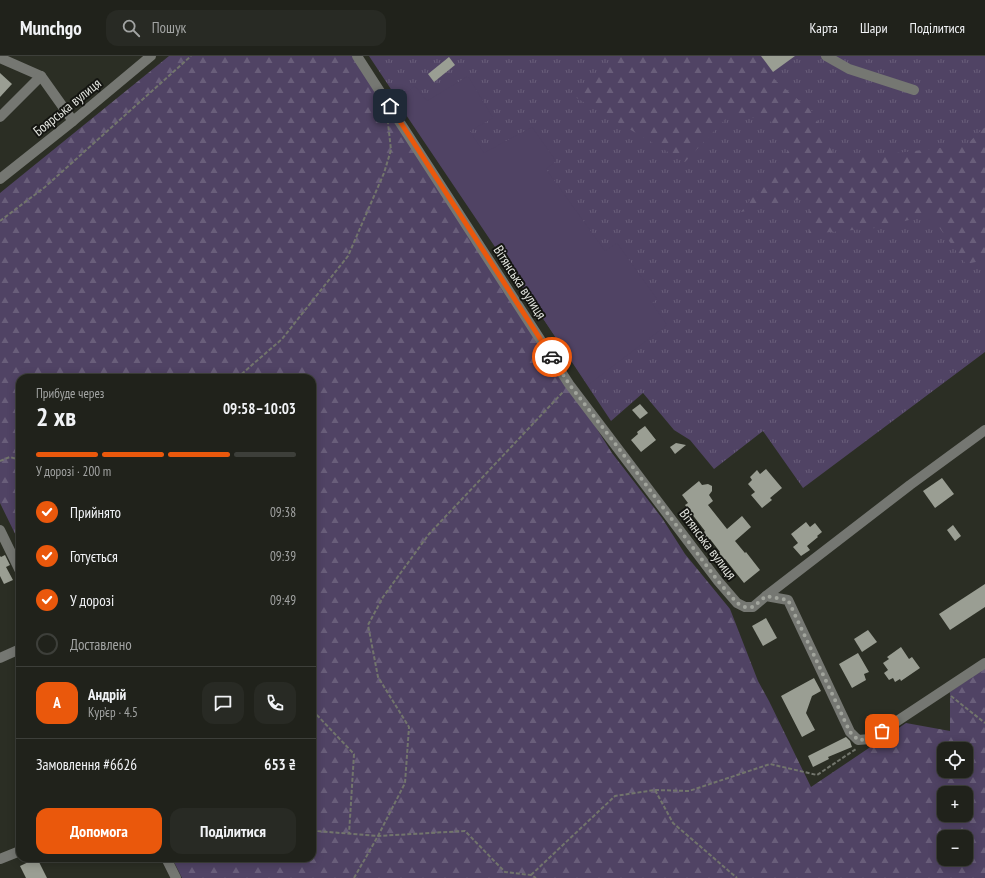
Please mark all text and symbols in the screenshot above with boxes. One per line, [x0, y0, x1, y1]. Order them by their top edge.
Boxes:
search box [106, 10, 386, 46]
text: Munchgo [20, 16, 82, 40]
icon: search [120, 17, 142, 39]
text: Пошук [152, 18, 186, 37]
text: Карта [809, 19, 838, 37]
text: Шари [860, 19, 888, 37]
text: Поділитися [910, 19, 965, 37]
street label: Боярська вулиця [29, 74, 105, 140]
pin [373, 89, 407, 123]
icon: home [379, 95, 401, 117]
street label: Вітянська вулиця [490, 242, 550, 322]
courier [532, 337, 572, 377]
icon: car [541, 346, 563, 368]
text: Прибуде через [36, 385, 104, 402]
text: 09:58–10:03 [223, 399, 296, 418]
text: 2 хв [36, 400, 76, 433]
text: У дорозі · 200 m [36, 463, 111, 480]
icon: check [36, 501, 58, 523]
text: Прийнято [70, 503, 121, 522]
text: 09:38 [270, 504, 296, 521]
street label: Вітянська вулиця [676, 505, 740, 583]
icon: check [36, 545, 58, 567]
text: Готується [70, 547, 118, 566]
text: 09:39 [270, 548, 296, 565]
icon: check [36, 589, 58, 611]
text: У дорозі [70, 591, 114, 610]
text: 09:49 [270, 592, 296, 609]
text: Доставлено [70, 635, 132, 654]
button: chat [202, 682, 244, 724]
button: phone [254, 682, 296, 724]
text: Андрій [88, 685, 126, 704]
text: А [53, 693, 61, 712]
text: Кур’єр · 4.5 [88, 704, 138, 721]
pin [865, 714, 899, 748]
icon: bag [871, 720, 893, 742]
map controls [937, 742, 973, 866]
button: locate [937, 742, 973, 778]
text: Замовлення #6626 [36, 755, 137, 774]
text: 653 ₴ [264, 755, 296, 774]
button: + [937, 786, 973, 822]
button: Допомога [36, 808, 162, 854]
button: Поділитися [170, 808, 296, 854]
button: − [937, 830, 973, 866]

